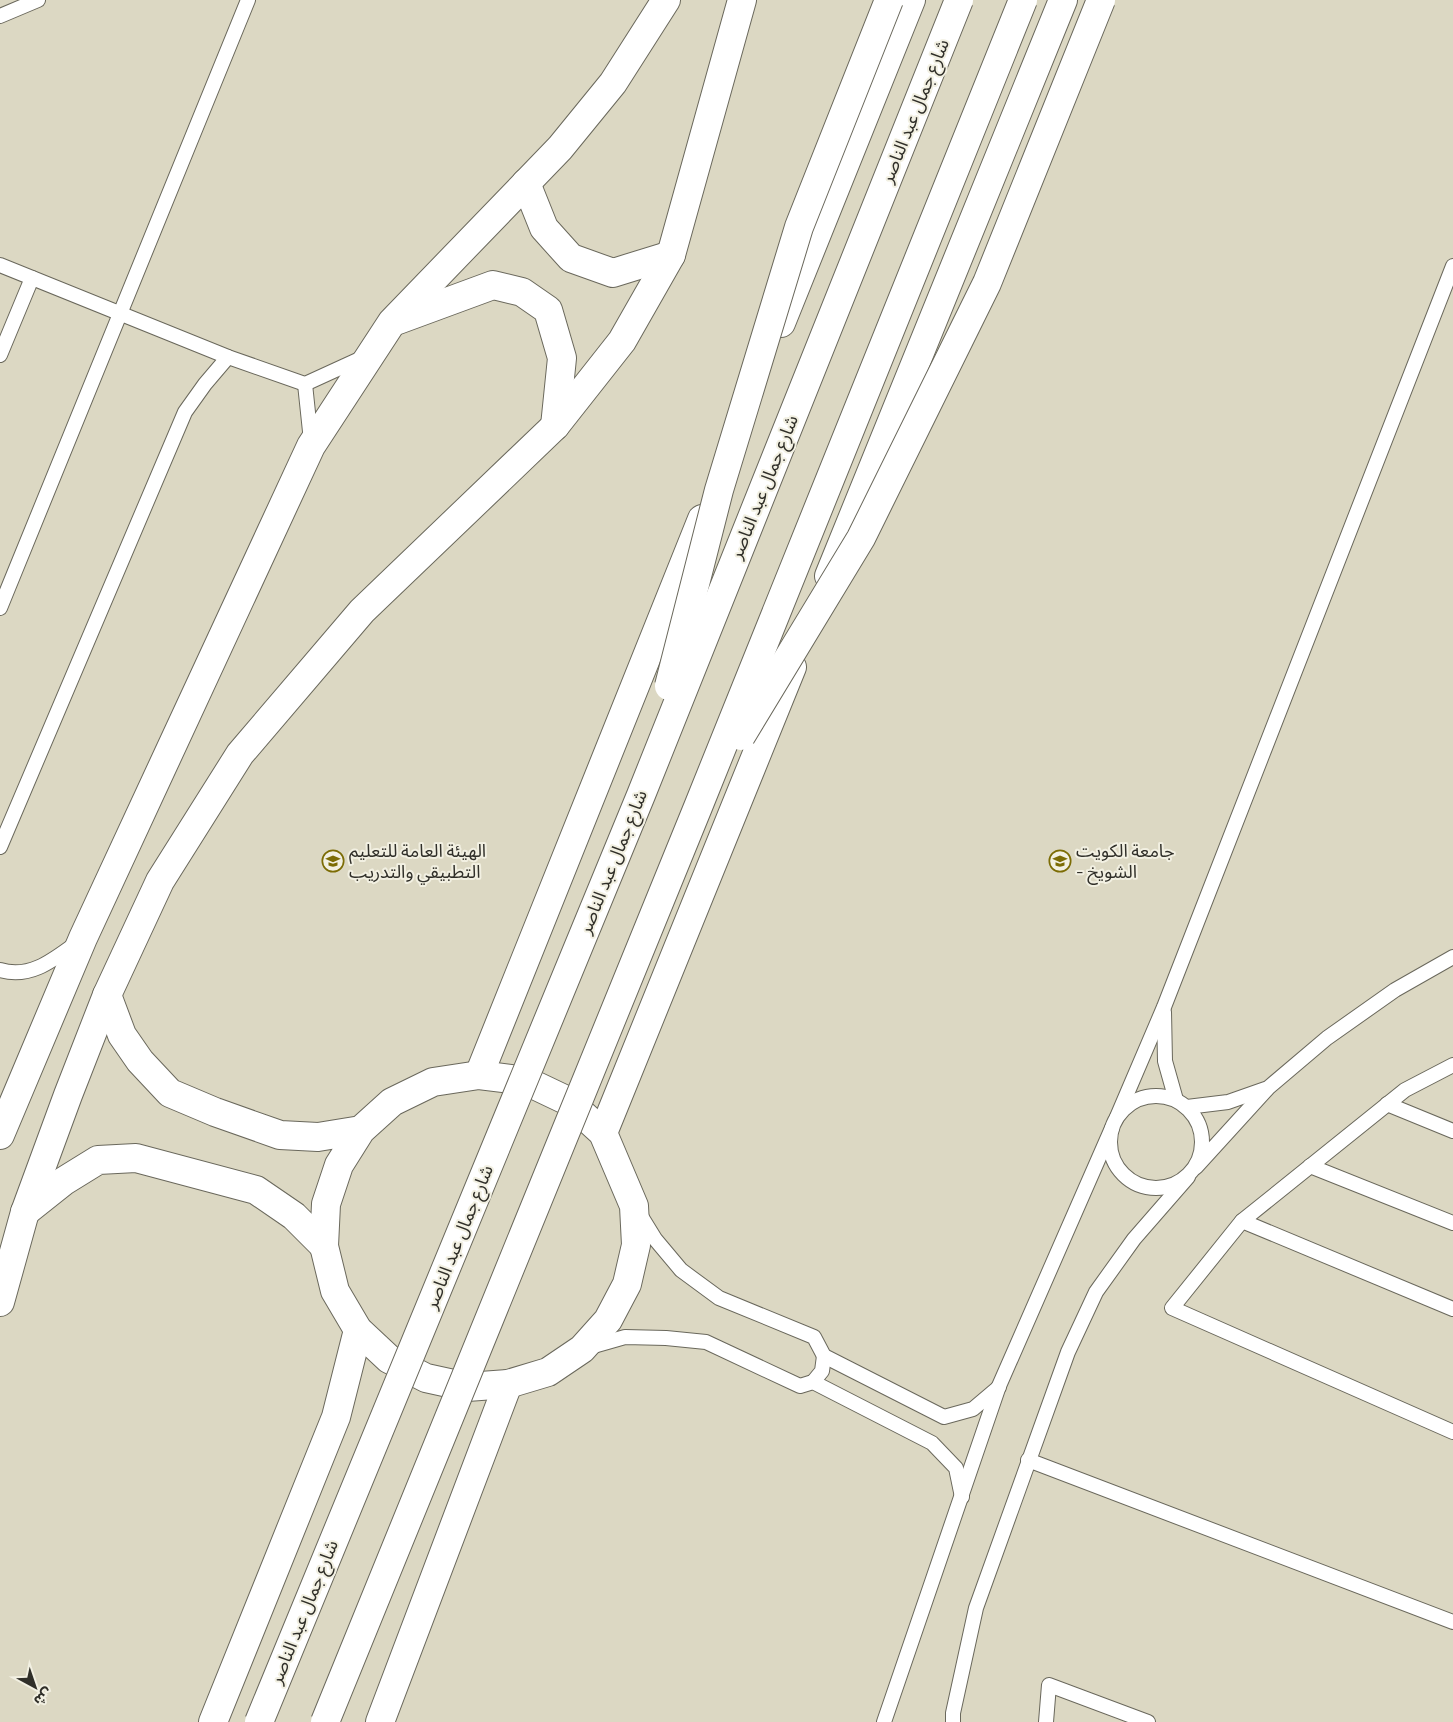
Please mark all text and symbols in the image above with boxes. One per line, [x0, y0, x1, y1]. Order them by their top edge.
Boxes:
street label: شارع جمال عبد الناصر [874, 35, 957, 188]
street label: شارع جمال عبد الناصر [723, 411, 806, 564]
street label: شارع جمال عبد الناصر [572, 786, 655, 939]
place label: الهيئة العامة للتعليم التطبيقي والتدريب [349, 838, 486, 885]
place label: جامعة الكويت - الشويخ [1076, 838, 1175, 885]
school or university icon: الهيئة العامة للتعليم التطبيقي والتدريب [321, 849, 345, 873]
school or university icon: جامعة الكويت - الشويخ [1048, 849, 1072, 873]
street label: شارع جمال عبد الناصر [418, 1161, 501, 1314]
street label: شارع جمال عبد الناصر [263, 1536, 346, 1689]
north arrow [10, 1662, 60, 1712]
text: ش [30, 1684, 57, 1711]

